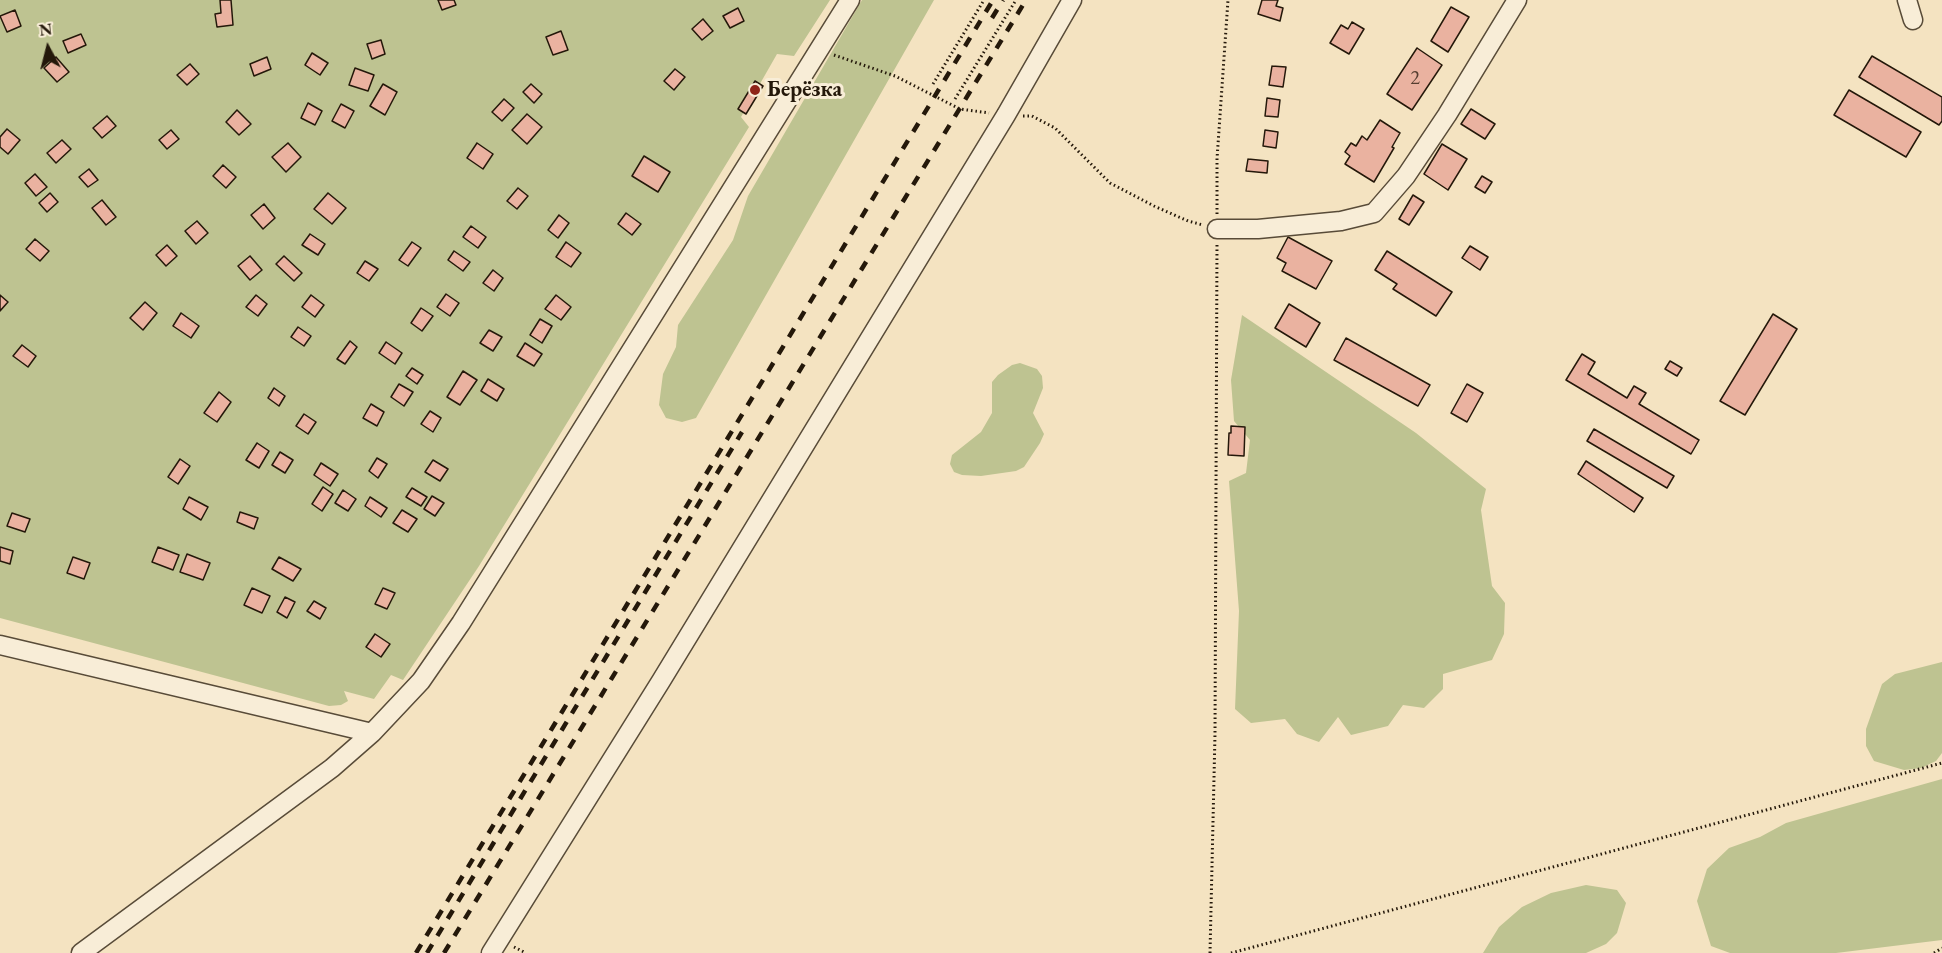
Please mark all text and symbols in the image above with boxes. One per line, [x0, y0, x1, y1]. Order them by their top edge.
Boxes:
north arrow [18, 18, 78, 78]
text: N [38, 18, 53, 41]
house number: 2 [1410, 67, 1420, 91]
place label: Берёзка [767, 77, 842, 103]
marker: Берёзка [748, 83, 762, 97]

